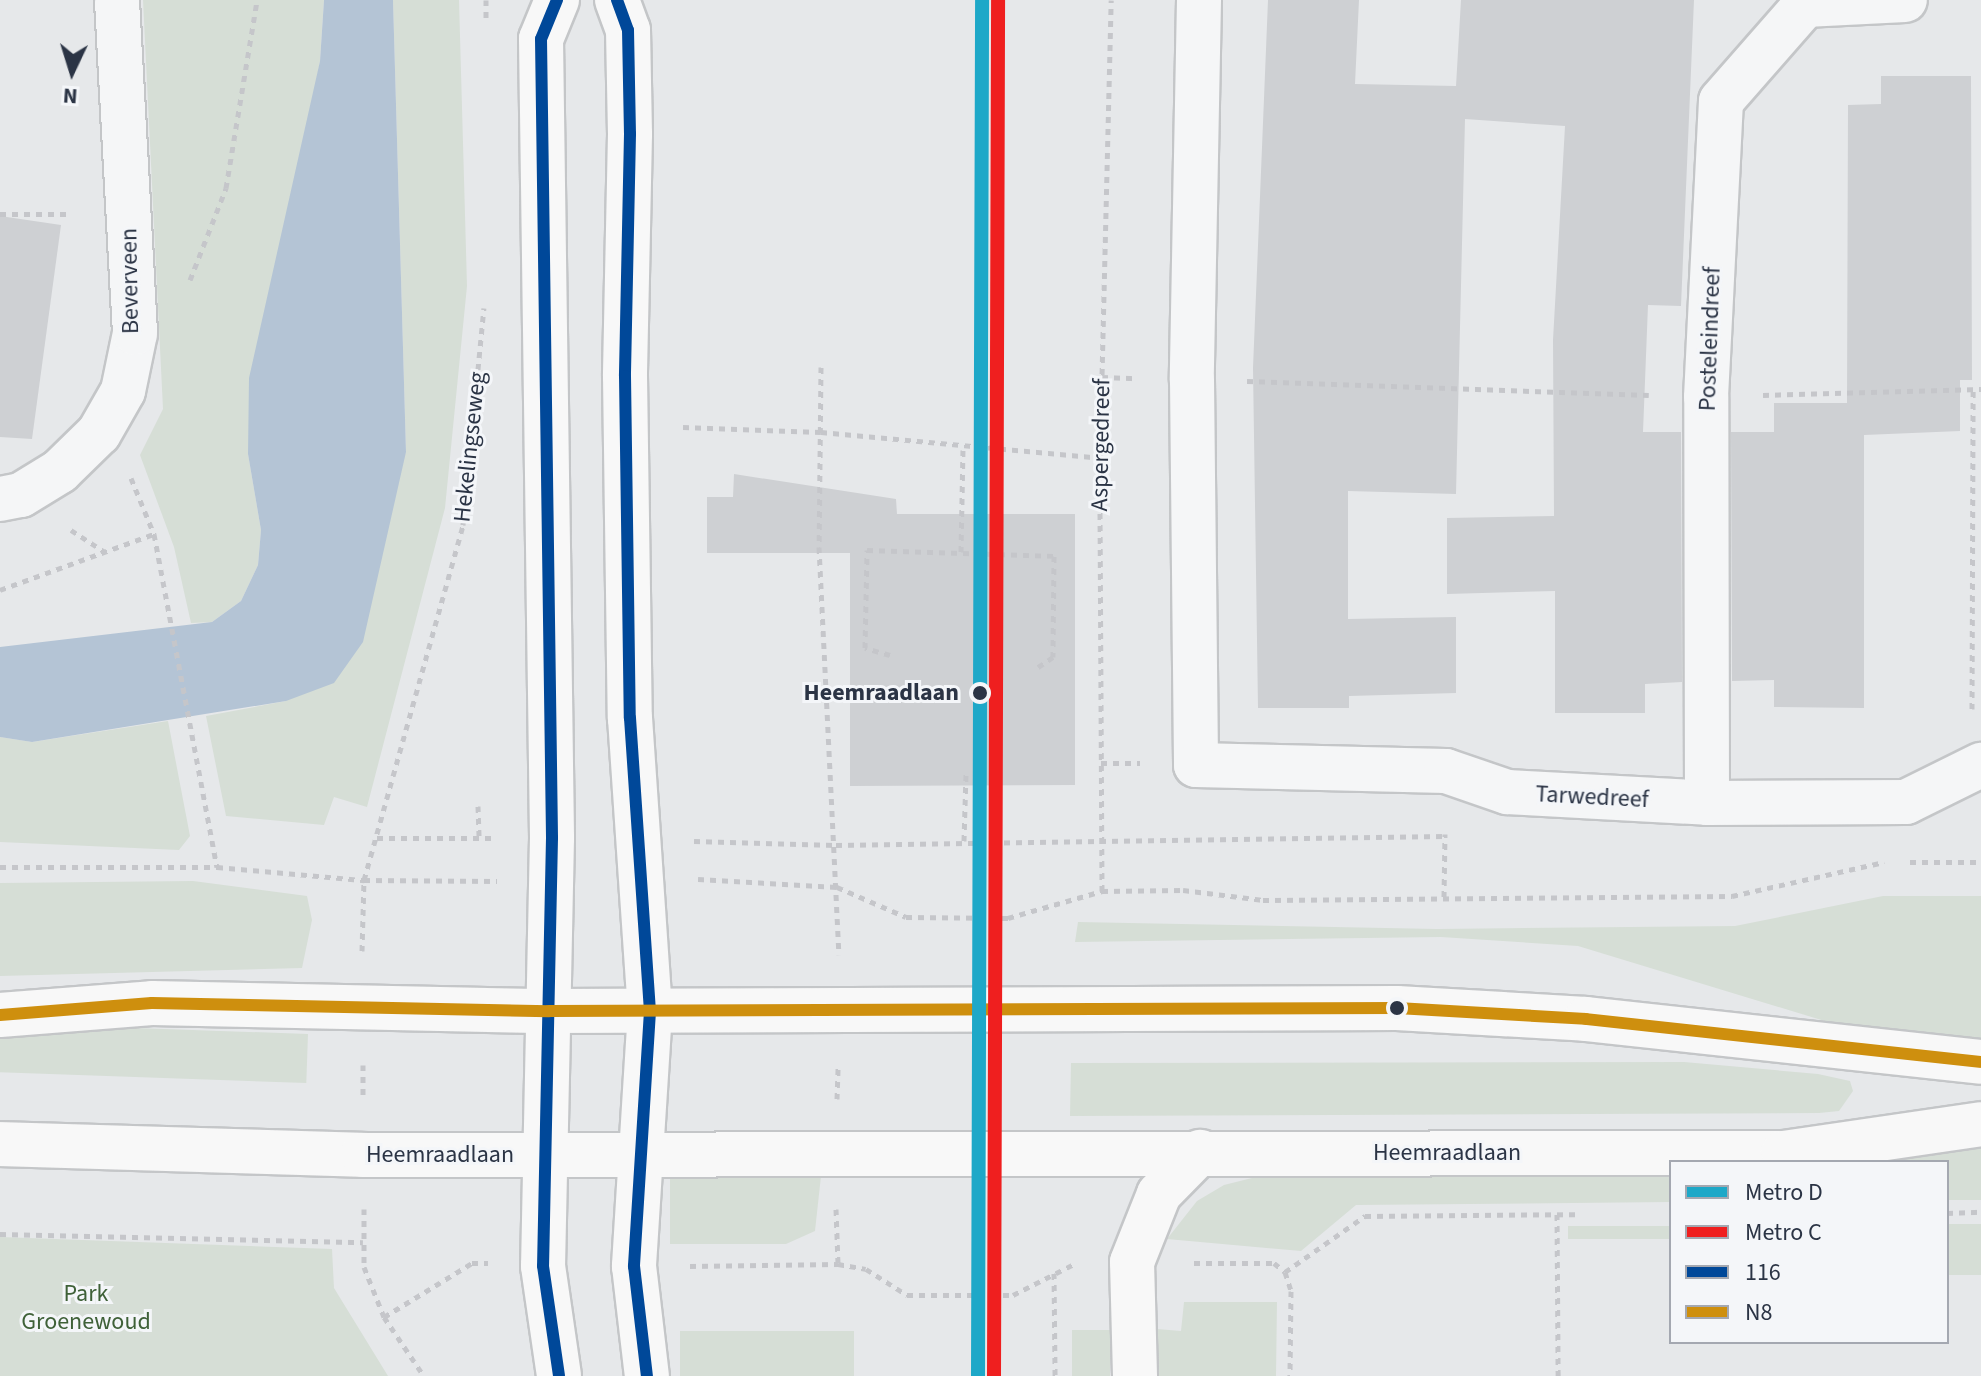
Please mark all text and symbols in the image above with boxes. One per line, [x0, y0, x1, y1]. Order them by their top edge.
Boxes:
north arrow [32, 32, 112, 112]
text: N [62, 79, 79, 112]
street label: Beverveen [115, 228, 145, 334]
street label: Posteleindreef [1693, 266, 1727, 412]
street label: Hekelingseweg [448, 370, 492, 524]
street label: Aspergedreef [1085, 378, 1117, 512]
place label: Heemraadlaan [804, 679, 959, 707]
marker: Heemraadlaan [966, 679, 994, 707]
street label: Tarwedreef [1535, 780, 1649, 814]
unlabelled marker [1389, 1000, 1405, 1016]
street label: Heemraadlaan [1373, 1139, 1521, 1167]
street label: Heemraadlaan [366, 1141, 514, 1169]
legend [1669, 1160, 1949, 1344]
text: Metro D [1745, 1175, 1823, 1210]
text: Metro C [1745, 1215, 1822, 1250]
text: 116 [1745, 1255, 1781, 1290]
park label: Park Groenewoud [21, 1280, 151, 1336]
text: N8 [1745, 1295, 1772, 1330]

